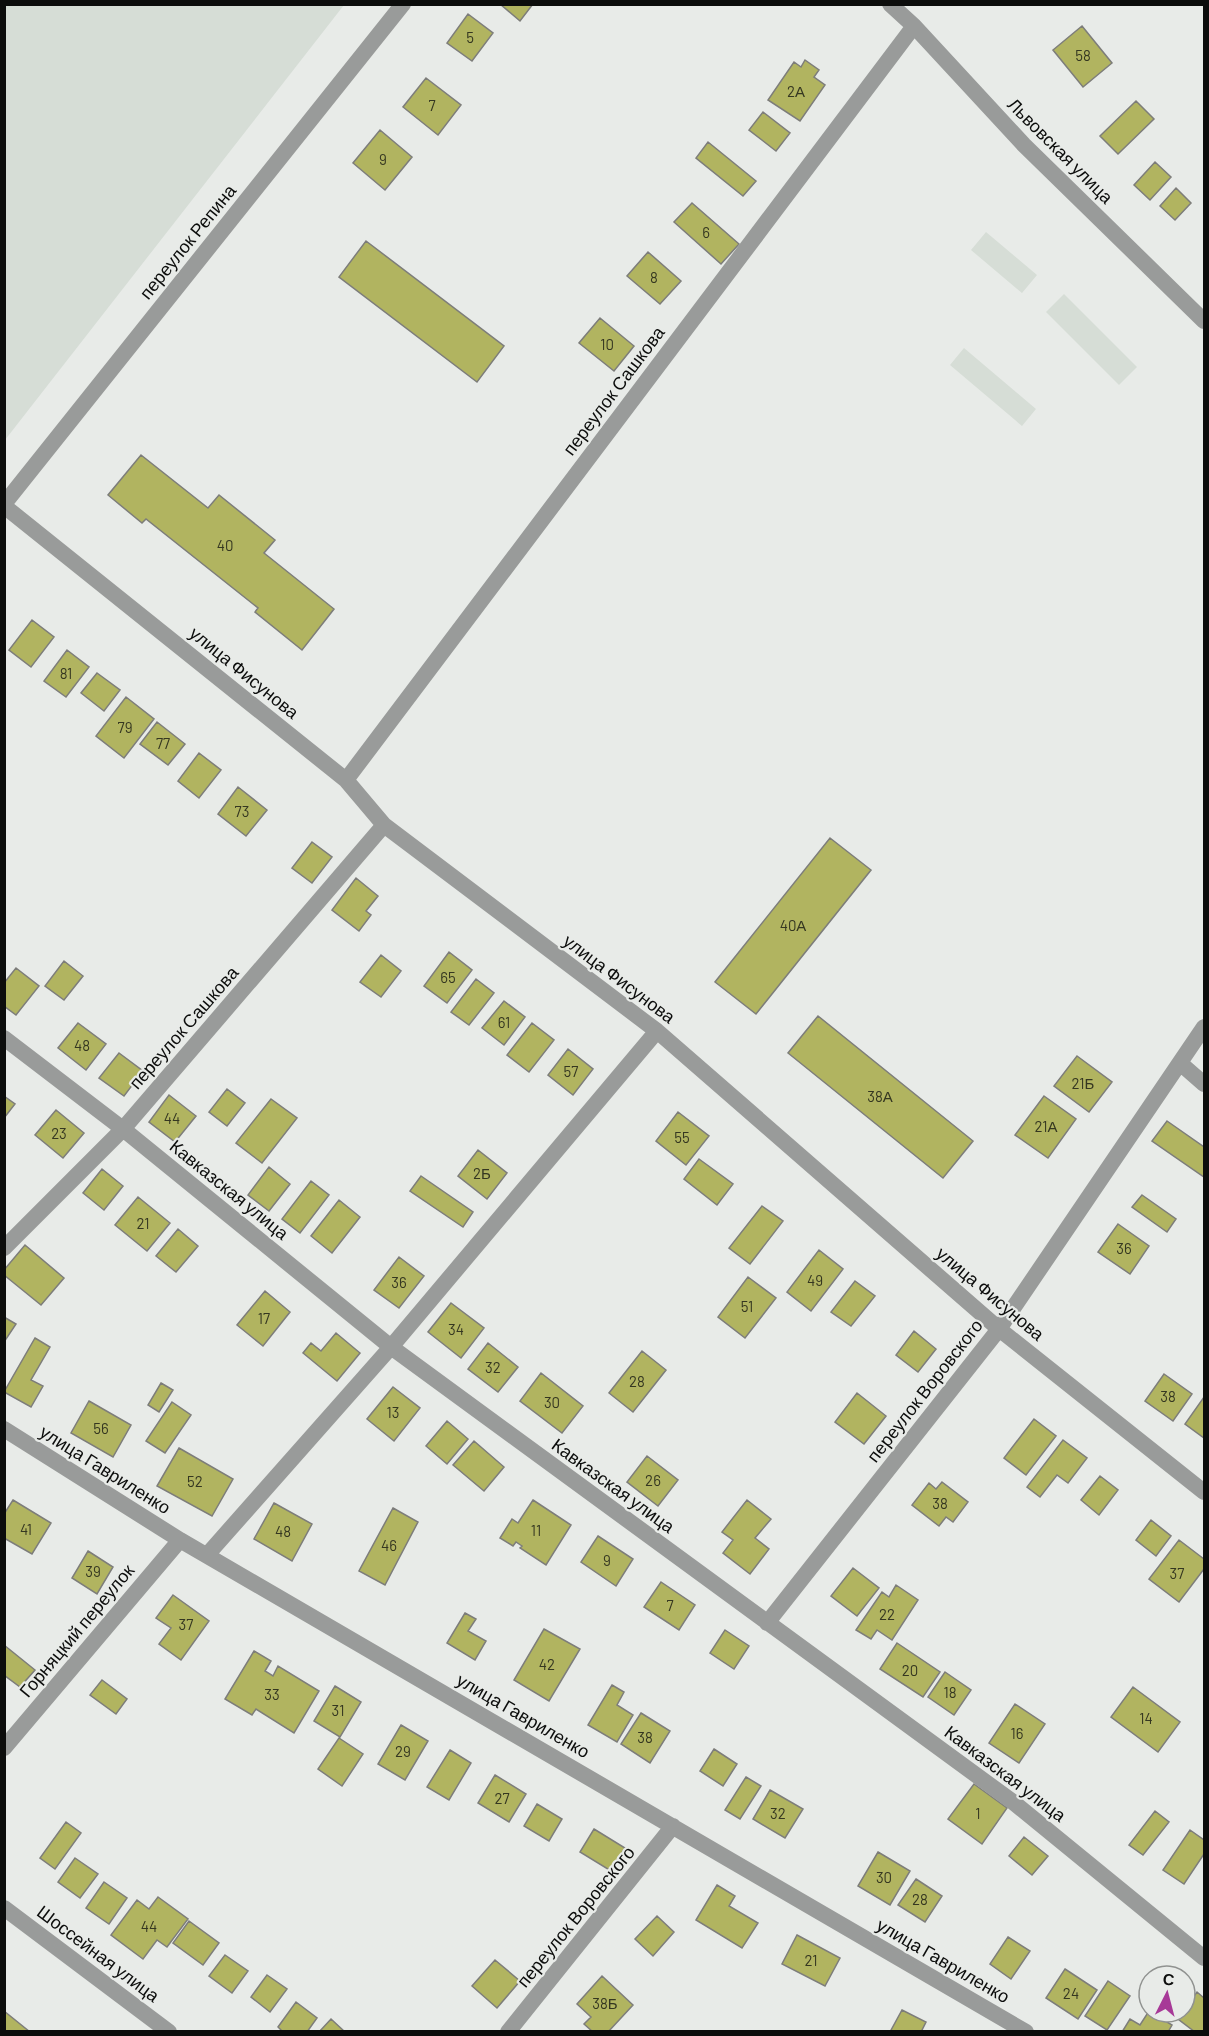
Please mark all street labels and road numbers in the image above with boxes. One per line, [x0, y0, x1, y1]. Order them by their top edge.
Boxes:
street label: Львовская улица [1003, 93, 1119, 208]
street label: переулок Репина [134, 179, 241, 303]
street label: переулок Сашкова [558, 321, 669, 459]
street label: улица Фисунова [186, 621, 304, 724]
street label: улица Фисунова [559, 929, 681, 1028]
street label: переулок Сашкова [124, 961, 243, 1093]
street label: Кавказская улица [166, 1135, 294, 1244]
street label: улица Фисунова [932, 1242, 1050, 1345]
street label: переулок Воровского [862, 1315, 987, 1466]
street label: улица Гавриленко [36, 1420, 175, 1518]
street label: Кавказская улица [548, 1433, 680, 1538]
street label: Горняцкий переулок [14, 1559, 138, 1701]
street label: улица Гавриленко [453, 1668, 594, 1762]
street label: Кавказская улица [941, 1720, 1071, 1827]
street label: переулок Воровского [512, 1841, 639, 1991]
street label: Шоссейная улица [33, 1900, 165, 2007]
street label: улица Гавриленко [873, 1913, 1014, 2007]

